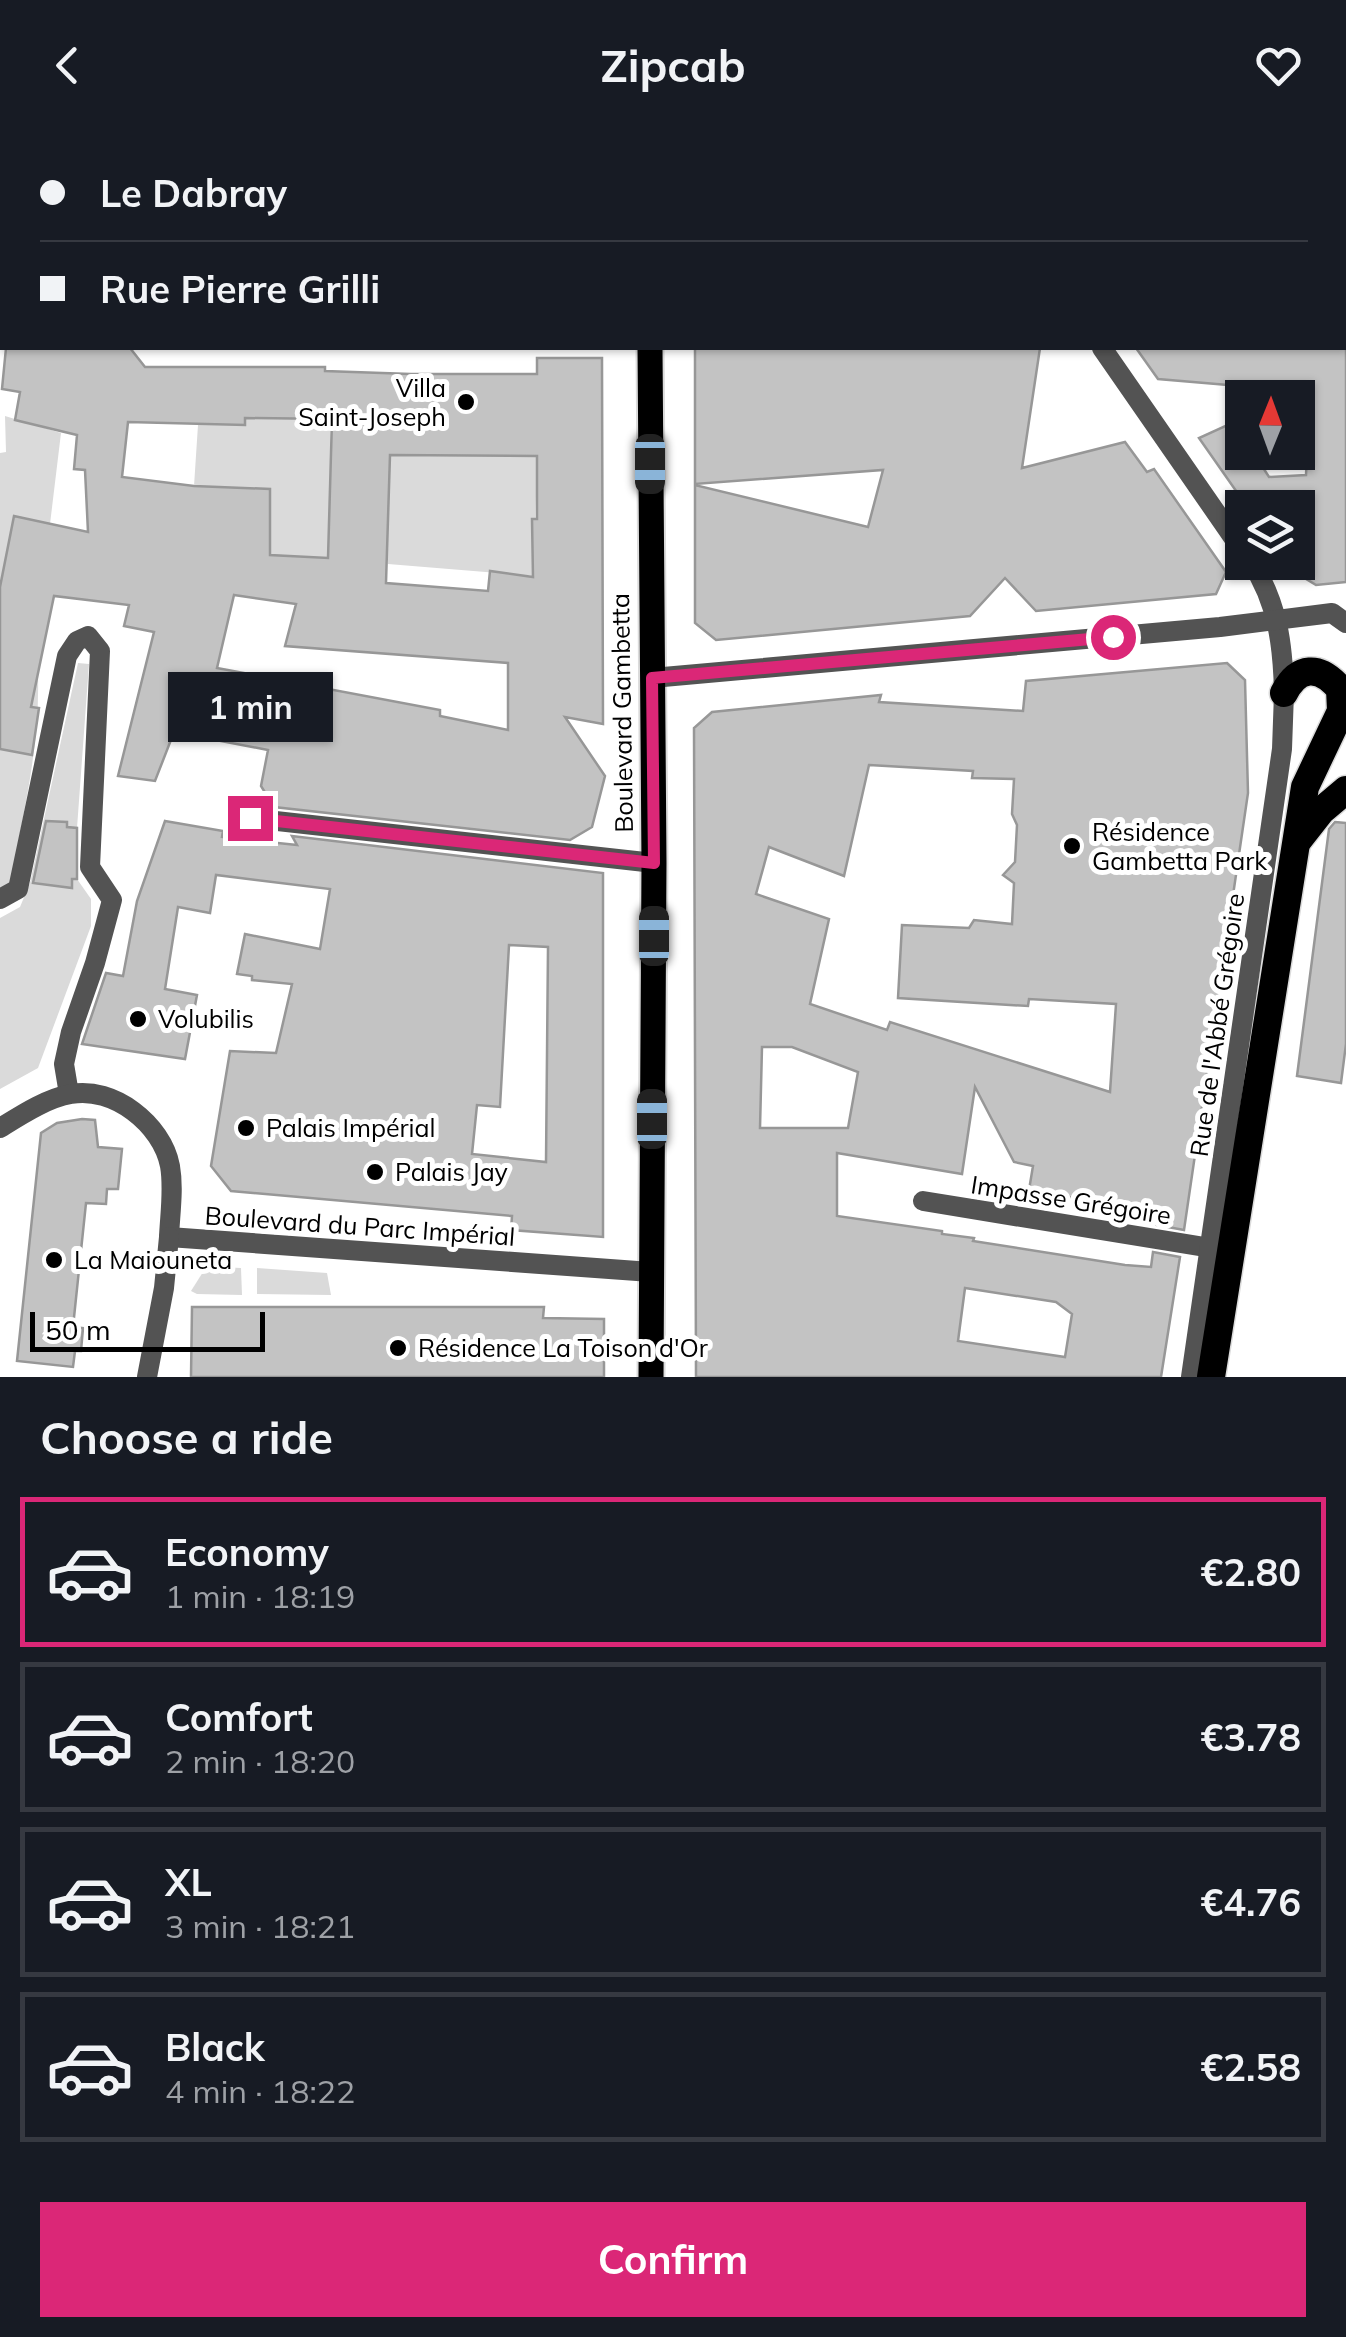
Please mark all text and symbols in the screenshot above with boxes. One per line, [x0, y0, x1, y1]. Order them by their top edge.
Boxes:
text: Zipcab [600, 37, 746, 93]
icon: back [40, 38, 95, 93]
icon: heart [1251, 38, 1306, 93]
text: Le Dabray [100, 169, 287, 217]
text: Rue Pierre Grilli [100, 265, 380, 313]
place label: Villa Saint-Joseph [298, 372, 446, 432]
north arrow [1225, 380, 1315, 470]
map controls [1225, 380, 1315, 580]
marker: Villa Saint-Joseph [455, 391, 477, 413]
car [635, 434, 665, 494]
button: layers [1225, 490, 1315, 580]
street label: Boulevard Gambetta [604, 593, 639, 833]
route start [1091, 615, 1136, 660]
callout: 1 min [168, 673, 332, 743]
text: 1 min [208, 687, 293, 727]
route end [228, 796, 273, 841]
place label: Résidence Gambetta Park [1092, 816, 1268, 876]
marker: Résidence Gambetta Park [1061, 835, 1083, 857]
street label: Rue de l'Abbé Grégoire [1183, 891, 1250, 1159]
car [639, 906, 669, 966]
place label: Volubilis [158, 1003, 254, 1034]
marker: Volubilis [127, 1008, 149, 1030]
car [637, 1089, 667, 1149]
place label: Palais Impérial [266, 1112, 436, 1143]
marker: Palais Impérial [235, 1117, 257, 1139]
place label: Palais Jay [395, 1156, 508, 1187]
marker: Palais Jay [364, 1161, 386, 1183]
street label: Impasse Grégoire [969, 1168, 1173, 1231]
street label: Boulevard du Parc Impérial [204, 1199, 516, 1252]
place label: La Maiouneta [74, 1244, 232, 1275]
marker: La Maiouneta [43, 1249, 65, 1271]
scale bar [30, 1307, 265, 1352]
text: 50 m [45, 1312, 111, 1347]
place label: Résidence La Toison d'Or [418, 1332, 708, 1363]
marker: Résidence La Toison d'Or [387, 1337, 409, 1359]
text: Choose a ride [40, 1409, 333, 1465]
icon: car [45, 1527, 135, 1617]
text: Economy [165, 1528, 329, 1576]
text: €2.80 [1200, 1548, 1301, 1596]
text: 1 min · 18:19 [165, 1576, 355, 1616]
icon: car [45, 1692, 135, 1782]
text: Comfort [165, 1693, 313, 1741]
text: €3.78 [1200, 1713, 1301, 1761]
text: 2 min · 18:20 [165, 1741, 355, 1781]
icon: car [45, 1857, 135, 1947]
text: XL [165, 1858, 212, 1906]
text: €4.76 [1200, 1878, 1301, 1926]
text: 3 min · 18:21 [165, 1906, 355, 1946]
icon: car [45, 2022, 135, 2112]
text: Black [165, 2023, 265, 2071]
text: €2.58 [1200, 2043, 1301, 2091]
text: 4 min · 18:22 [165, 2071, 355, 2111]
button: Confirm [40, 2202, 1306, 2317]

